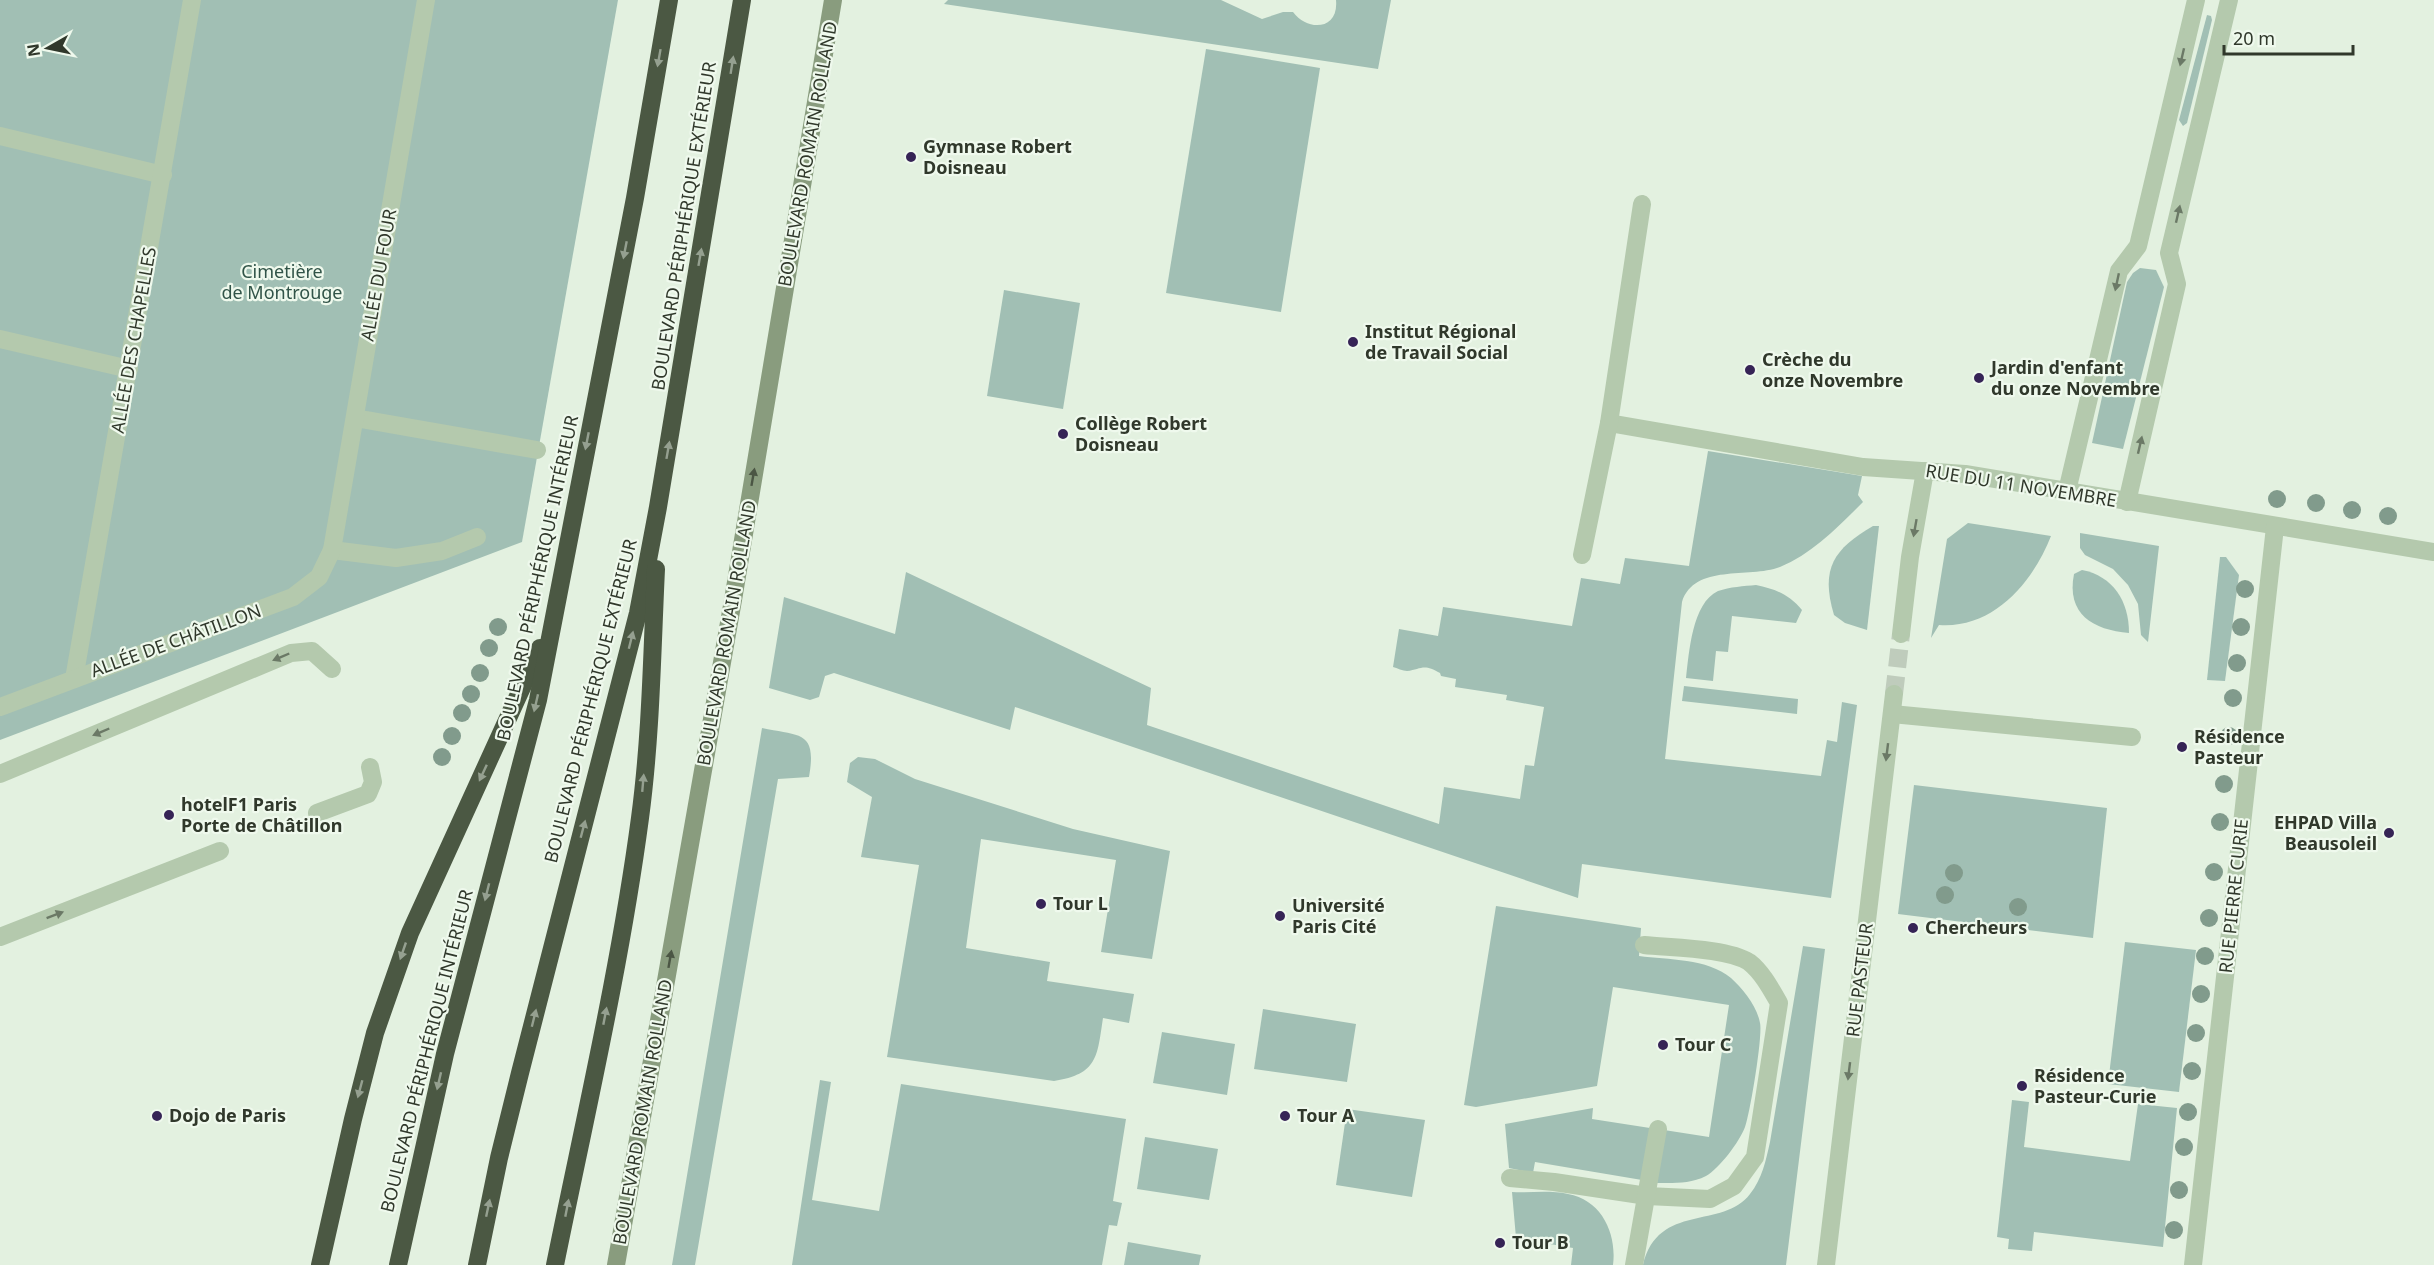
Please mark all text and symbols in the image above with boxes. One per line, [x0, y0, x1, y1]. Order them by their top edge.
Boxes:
north arrow [18, 18, 78, 78]
scale bar [2224, 18, 2353, 56]
street label: BOULEVARD ROMAIN ROLLAND [772, 19, 842, 288]
text: 20 m [2233, 26, 2275, 50]
text: N [21, 42, 45, 58]
one-way arrow [654, 48, 663, 67]
one-way arrow [2177, 48, 2187, 66]
one-way arrow [728, 55, 737, 74]
street label: BOULEVARD PÉRIPHÉRIQUE EXTÉRIEUR [645, 60, 721, 392]
place label: Gymnase Robert Doisneau [923, 134, 1072, 179]
marker: Gymnase Robert Doisneau [904, 150, 918, 164]
one-way arrow [2174, 205, 2184, 223]
street label: ALLÉE DU FOUR [355, 207, 401, 343]
one-way arrow [620, 240, 629, 259]
street label: ALLÉE DES CHAPELLES [105, 245, 161, 435]
one-way arrow [696, 248, 705, 267]
park label: Cimetière de Montrouge [221, 259, 343, 304]
one-way arrow [2111, 273, 2121, 292]
place label: Institut Régional de Travail Social [1365, 319, 1516, 364]
marker: Institut Régional de Travail Social [1346, 335, 1360, 349]
place label: Crèche du onze Novembre [1762, 347, 1903, 392]
place label: Jardin d'enfant du onze Novembre [1989, 355, 2160, 400]
marker: Crèche du onze Novembre [1743, 363, 1757, 377]
marker: Jardin d'enfant du onze Novembre [1972, 371, 1986, 385]
place label: Collège Robert Doisneau [1075, 411, 1207, 456]
street label: BOULEVARD PÉRIPHÉRIQUE INTÉRIEUR [491, 413, 583, 743]
marker: Collège Robert Doisneau [1056, 427, 1070, 441]
one-way arrow [582, 432, 592, 450]
one-way arrow [2136, 435, 2145, 454]
one-way arrow [664, 440, 673, 459]
street label: RUE DU 11 NOVEMBRE [1924, 458, 2118, 512]
one-way arrow [749, 468, 758, 487]
street label: BOULEVARD ROMAIN ROLLAND [691, 498, 761, 767]
one-way arrow [1910, 519, 1919, 538]
street label: BOULEVARD PÉRIPHÉRIQUE EXTÉRIEUR [538, 536, 642, 865]
street label: ALLÉE DE CHÂTILLON [87, 598, 264, 682]
one-way arrow [627, 631, 637, 650]
one-way arrow [272, 652, 290, 662]
one-way arrow [531, 694, 541, 712]
place label: Résidence Pasteur [2194, 724, 2285, 769]
one-way arrow [92, 727, 110, 737]
marker: Résidence Pasteur [2175, 740, 2189, 754]
one-way arrow [1882, 743, 1892, 762]
one-way arrow [478, 765, 488, 783]
one-way arrow [638, 773, 648, 792]
place label: hotelF1 Paris Porte de Châtillon [181, 792, 342, 837]
marker: hotelF1 Paris Porte de Châtillon [162, 808, 176, 822]
place label: EHPAD Villa Beausoleil [2274, 810, 2377, 855]
street label: RUE PIERRE CURIE [2213, 818, 2253, 974]
one-way arrow [578, 820, 588, 838]
marker: EHPAD Villa Beausoleil [2382, 826, 2396, 840]
one-way arrow [481, 882, 491, 901]
street label: BOULEVARD PÉRIPHÉRIQUE INTÉRIEUR [374, 887, 478, 1215]
place label: Tour L [1053, 891, 1108, 915]
place label: Université Paris Cité [1292, 893, 1385, 938]
marker: Tour L [1034, 897, 1048, 911]
marker: Université Paris Cité [1273, 909, 1287, 923]
one-way arrow [46, 910, 64, 920]
place label: Chercheurs [1925, 915, 2027, 939]
street label: RUE PASTEUR [1840, 921, 1878, 1038]
marker: Chercheurs [1906, 921, 1920, 935]
one-way arrow [398, 942, 408, 960]
one-way arrow [666, 950, 675, 969]
street label: BOULEVARD ROMAIN ROLLAND [607, 977, 677, 1246]
one-way arrow [601, 1007, 610, 1026]
one-way arrow [529, 1009, 539, 1027]
place label: Tour C [1675, 1032, 1731, 1056]
marker: Tour C [1656, 1038, 1670, 1052]
one-way arrow [1844, 1062, 1853, 1081]
place label: Résidence Pasteur-Curie [2034, 1063, 2157, 1108]
one-way arrow [433, 1071, 443, 1090]
marker: Résidence Pasteur-Curie [2015, 1079, 2029, 1093]
one-way arrow [355, 1080, 365, 1099]
place label: Dojo de Paris [169, 1103, 286, 1127]
place label: Tour A [1297, 1103, 1355, 1127]
marker: Dojo de Paris [150, 1109, 164, 1123]
marker: Tour A [1278, 1109, 1292, 1123]
one-way arrow [484, 1198, 494, 1217]
one-way arrow [563, 1198, 572, 1217]
place label: Tour B [1512, 1230, 1569, 1254]
marker: Tour B [1493, 1236, 1507, 1250]

